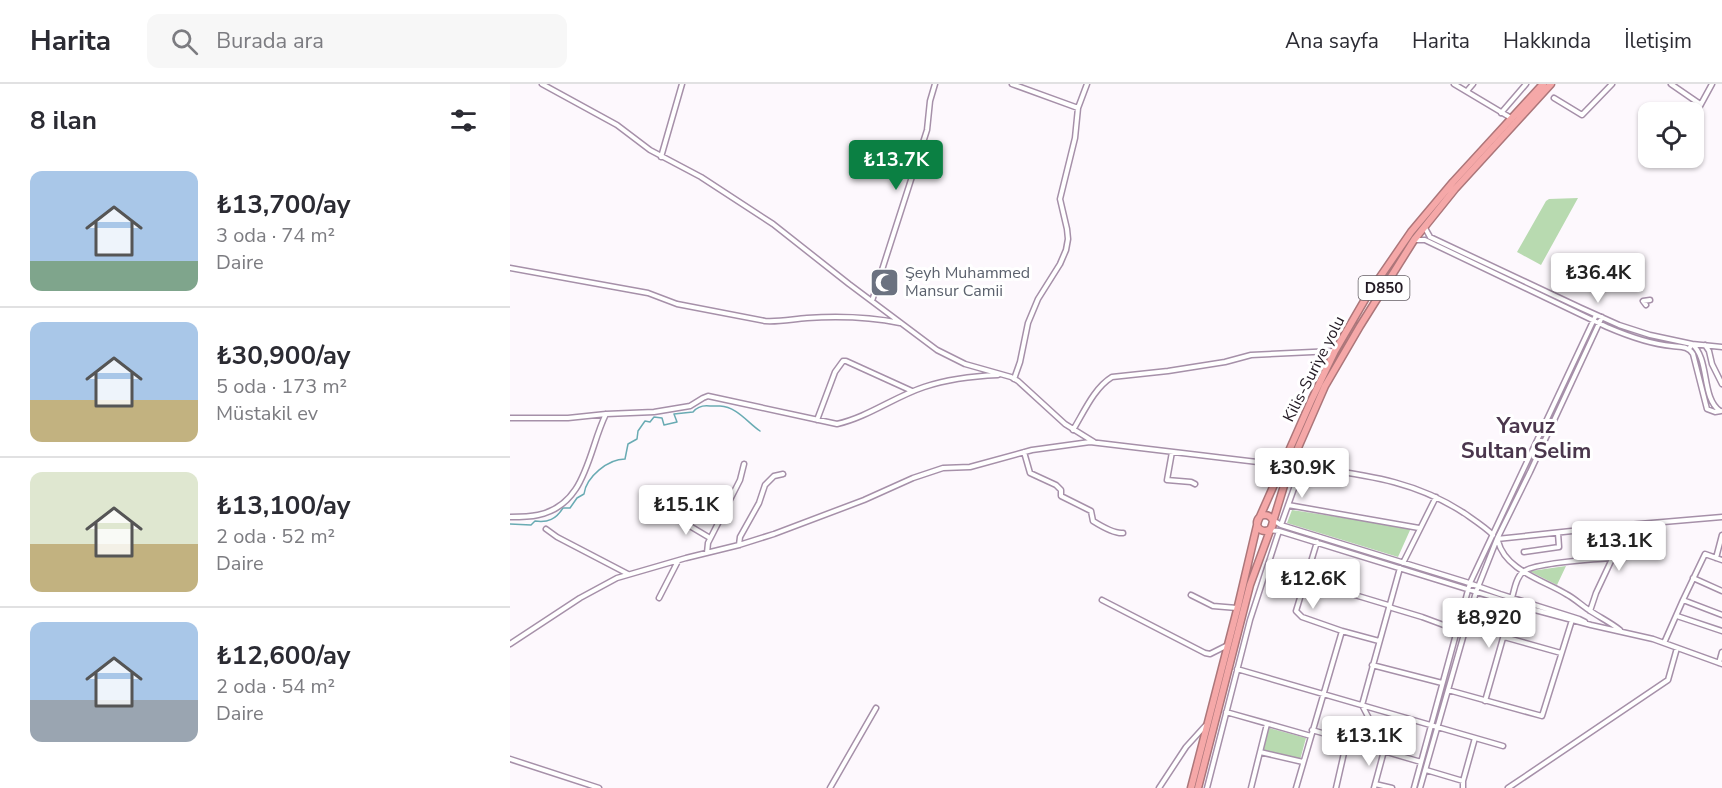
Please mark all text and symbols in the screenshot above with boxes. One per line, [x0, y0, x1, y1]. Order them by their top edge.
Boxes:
search box [147, 14, 567, 68]
text: Harita [30, 22, 111, 60]
icon: search [168, 25, 201, 58]
text: Burada ara [216, 26, 324, 56]
text: Ana sayfa [1285, 27, 1379, 55]
text: Harita [1412, 27, 1470, 55]
text: Hakkında [1503, 27, 1591, 55]
text: İletişim [1624, 27, 1692, 55]
map controls [1638, 102, 1704, 168]
button: locate [1638, 102, 1704, 168]
text: 8 ilan [30, 103, 97, 138]
icon: filters [447, 104, 480, 137]
pin: ₺13.7K [847, 140, 945, 191]
text: ₺13.7K [863, 146, 929, 173]
text: ₺13,700/ay [216, 187, 350, 222]
icon: home [78, 195, 150, 267]
text: 3 oda · 74 m² [216, 222, 335, 249]
text: Daire [216, 249, 264, 276]
pin: ₺36.4K [1549, 253, 1647, 304]
text: ₺36.4K [1565, 259, 1631, 286]
place label: Şeyh Muhammed Mansur Camii [905, 262, 1030, 302]
mosque icon: Şeyh Muhammed Mansur Camii [868, 266, 900, 298]
road number: D850 [1358, 276, 1410, 300]
street label: Kilis-Suriye yolu [1278, 312, 1350, 426]
text: ₺30,900/ay [216, 338, 350, 373]
icon: home [78, 346, 150, 418]
text: 5 oda · 173 m² [216, 373, 347, 400]
text: Müstakil ev [216, 400, 318, 427]
district label: Yavuz Sultan Selim [1461, 411, 1591, 466]
pin: ₺30.9K [1253, 448, 1351, 499]
text: ₺30.9K [1269, 454, 1335, 481]
pin: ₺15.1K [637, 485, 735, 536]
text: ₺13,100/ay [216, 488, 350, 523]
text: ₺15.1K [653, 491, 719, 518]
icon: home [78, 496, 150, 568]
pin: ₺13.1K [1570, 521, 1668, 572]
text: 2 oda · 52 m² [216, 523, 335, 550]
text: ₺13.1K [1586, 527, 1652, 554]
text: Daire [216, 550, 264, 577]
pin: ₺12.6K [1264, 559, 1362, 610]
text: ₺12.6K [1280, 565, 1346, 592]
pin: ₺8,920 [1440, 598, 1538, 649]
text: ₺8,920 [1457, 604, 1521, 631]
text: ₺12,600/ay [216, 638, 350, 673]
icon: home [78, 646, 150, 718]
text: 2 oda · 54 m² [216, 673, 335, 700]
text: Daire [216, 700, 264, 727]
pin: ₺13.1K [1320, 716, 1418, 767]
text: ₺13.1K [1336, 722, 1402, 749]

